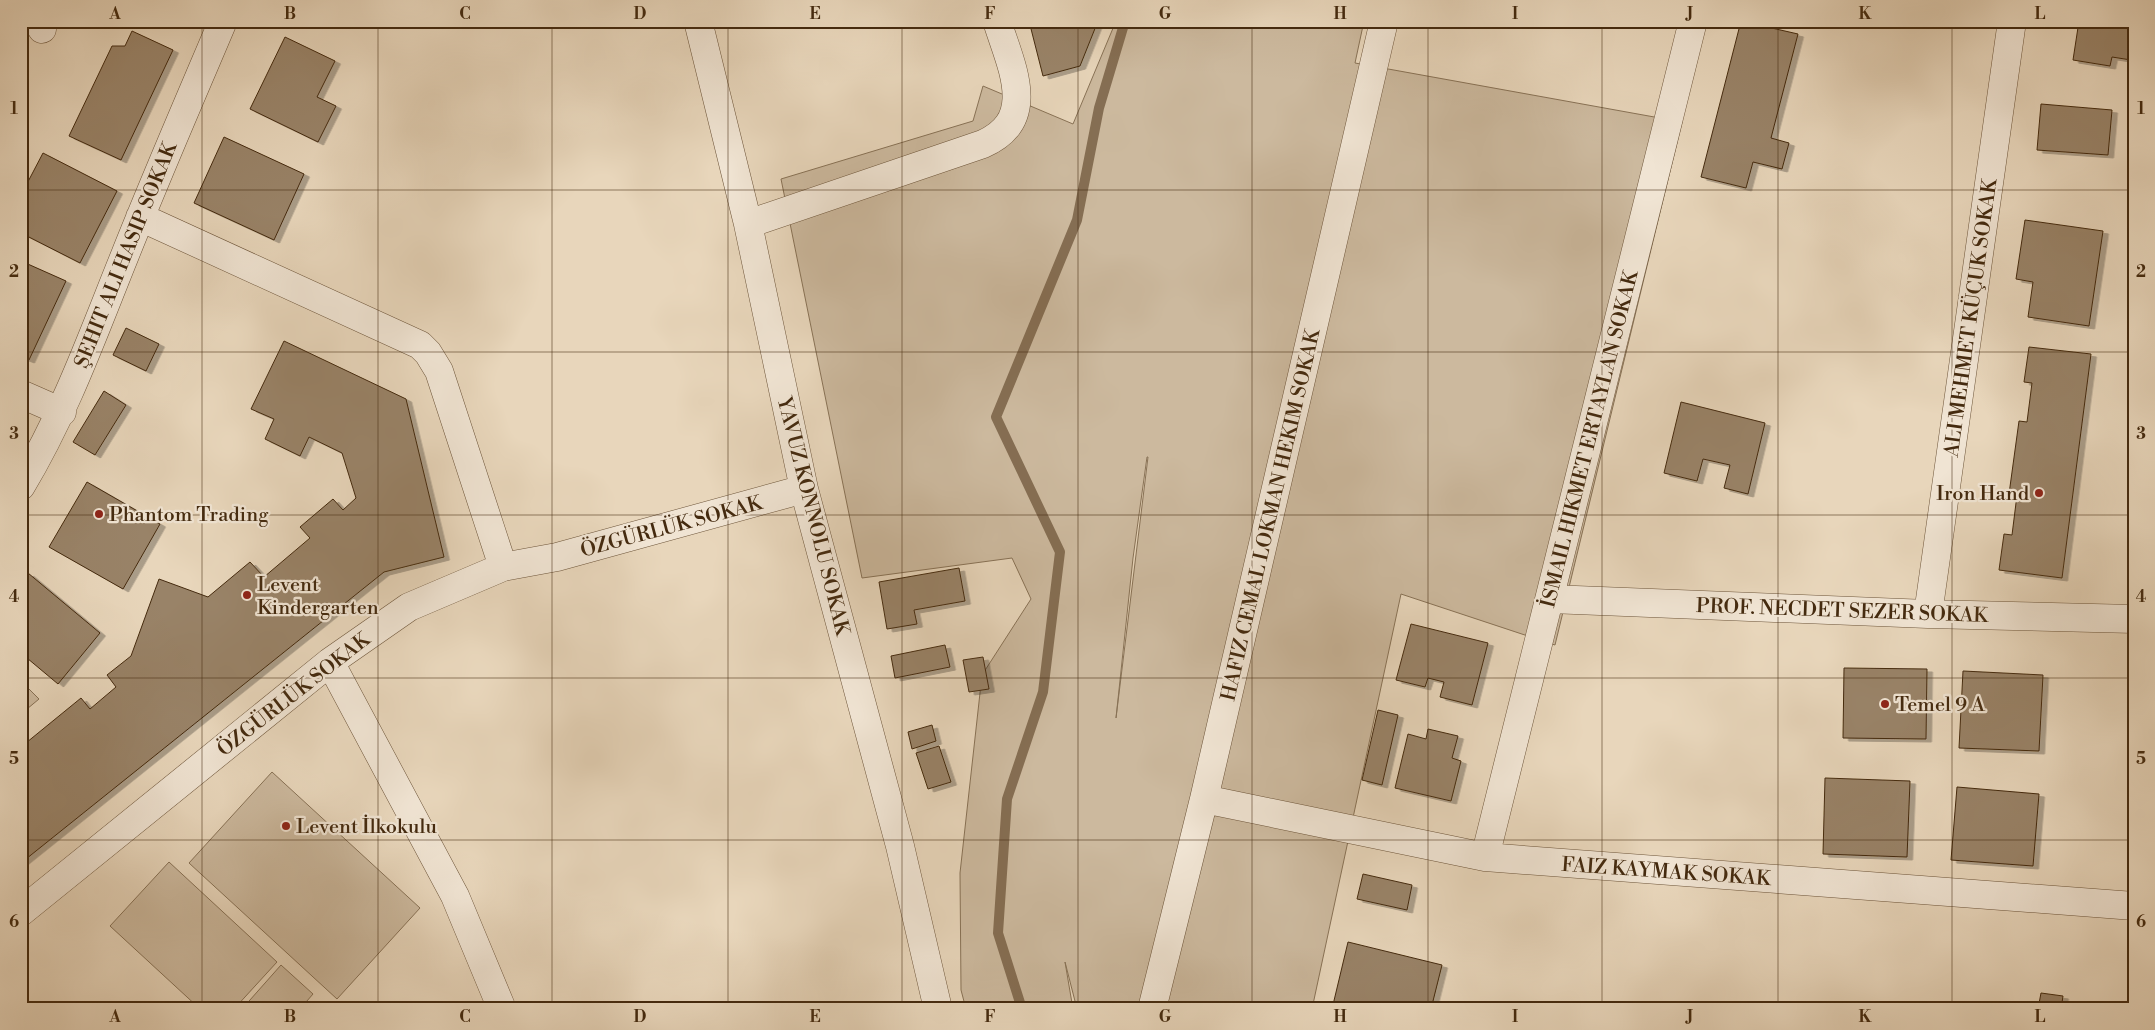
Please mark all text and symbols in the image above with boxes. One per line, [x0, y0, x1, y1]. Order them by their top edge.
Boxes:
text: A [108, 4, 121, 24]
text: B [284, 4, 296, 24]
text: C [459, 4, 471, 24]
text: D [634, 4, 647, 24]
text: E [809, 4, 821, 24]
text: F [984, 4, 996, 24]
text: G [1159, 4, 1172, 24]
text: H [1333, 4, 1347, 24]
text: I [1512, 4, 1518, 24]
text: J [1685, 4, 1693, 24]
text: K [1859, 4, 1873, 24]
text: L [2035, 4, 2046, 24]
text: 1 [10, 99, 18, 119]
text: 1 [2137, 99, 2145, 119]
street label: ŞEHIT ALI HASIP SOKAK [70, 138, 184, 372]
street label: ALI MEHMET KÜÇUK SOKAK [1938, 176, 2004, 460]
text: 2 [9, 262, 19, 282]
text: 2 [2136, 262, 2146, 282]
street label: İSMAIL HIKMET ERTAYLAN SOKAK [1535, 267, 1645, 611]
street label: HAFIZ CEMAL LOKMAN HEKIM SOKAK [1216, 326, 1327, 704]
street label: YAVUZ KONNOLU SOKAK [771, 394, 855, 640]
text: 3 [9, 424, 19, 444]
text: 3 [2136, 424, 2146, 444]
place label: Iron Hand [1936, 482, 2030, 507]
marker: Iron Hand [2033, 487, 2045, 499]
street label: ÖZGÜRLÜK SOKAK [578, 490, 766, 564]
place label: Phantom Trading [109, 503, 269, 528]
marker: Phantom Trading [93, 508, 105, 520]
place label: Levent Kindergarten [257, 573, 379, 621]
text: 4 [9, 587, 20, 607]
text: 4 [2136, 587, 2147, 607]
marker: Levent Kindergarten [241, 589, 253, 601]
street label: PROF. NECDET SEZER SOKAK [1696, 594, 1990, 629]
street label: ÖZGÜRLÜK SOKAK [212, 626, 376, 763]
place label: Temel 9 A [1895, 693, 1986, 718]
marker: Temel 9 A [1879, 698, 1891, 710]
text: 5 [9, 749, 19, 769]
text: 5 [2136, 749, 2146, 769]
place label: Levent İlkokulu [296, 814, 437, 840]
marker: Levent İlkokulu [280, 820, 292, 832]
street label: FAIZ KAYMAK SOKAK [1561, 853, 1773, 892]
text: 6 [9, 912, 19, 932]
text: 6 [2136, 912, 2146, 932]
text: A [108, 1007, 121, 1027]
text: B [284, 1007, 296, 1027]
text: C [459, 1007, 471, 1027]
text: D [634, 1007, 647, 1027]
text: E [809, 1007, 821, 1027]
text: F [984, 1007, 996, 1027]
text: G [1159, 1007, 1172, 1027]
text: H [1333, 1007, 1347, 1027]
text: I [1512, 1007, 1518, 1027]
text: J [1685, 1007, 1693, 1027]
text: K [1859, 1007, 1873, 1027]
text: L [2035, 1007, 2046, 1027]

